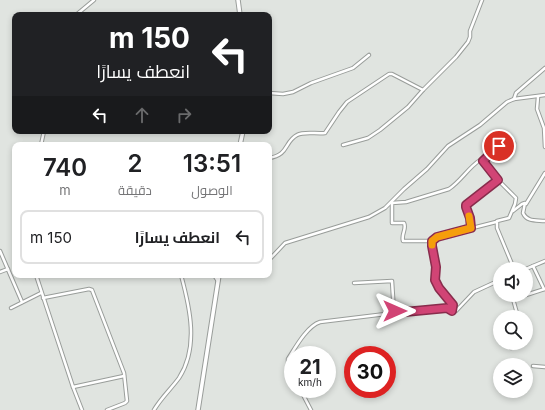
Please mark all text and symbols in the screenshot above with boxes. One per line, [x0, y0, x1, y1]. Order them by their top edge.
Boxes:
text: 150 m [109, 21, 190, 55]
icon: left [204, 28, 256, 80]
text: انعطف يسارًا [96, 61, 190, 82]
icon: left [89, 104, 111, 126]
icon: ahead [131, 104, 153, 126]
icon: right [173, 104, 195, 126]
pin [482, 129, 516, 163]
icon: arrive [488, 135, 510, 157]
text: 2 [128, 149, 142, 178]
text: 13:51 [183, 149, 241, 178]
text: 740 [43, 153, 87, 182]
text: m [59, 182, 71, 198]
text: دقيقة [118, 182, 152, 198]
text: الوصول [191, 182, 233, 198]
icon: left [232, 226, 254, 248]
text: 150 m [30, 228, 72, 247]
text: انعطف يسارًا [135, 228, 220, 247]
map controls [493, 262, 533, 398]
button: sound [493, 262, 533, 302]
position arrow [374, 290, 416, 332]
button: search [493, 310, 533, 350]
speed limit sign: 30 [344, 346, 396, 398]
text: 21 [299, 355, 321, 379]
button: layers [493, 358, 533, 398]
text: km/h [298, 376, 322, 388]

